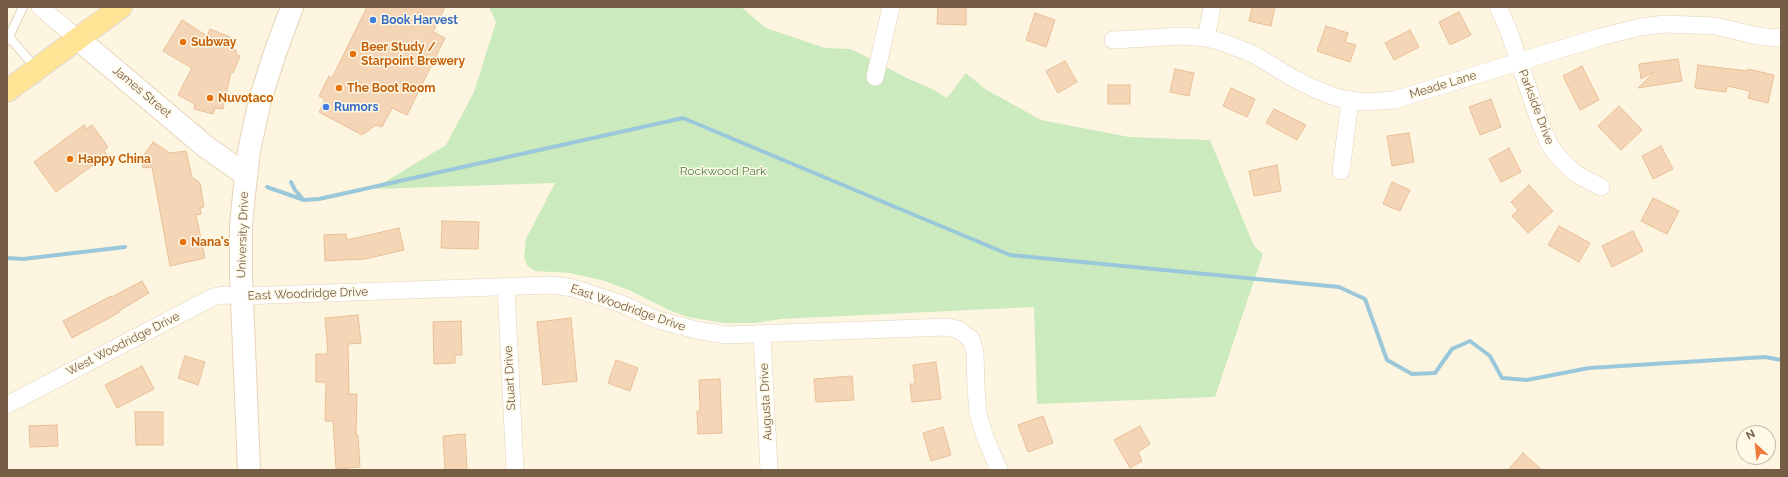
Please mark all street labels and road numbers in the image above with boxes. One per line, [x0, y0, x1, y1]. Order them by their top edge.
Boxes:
street label: James Street [110, 63, 174, 121]
street label: Parkside Drive [1515, 67, 1557, 147]
street label: Meade Lane [1408, 68, 1478, 102]
street label: University Drive [234, 191, 252, 279]
street label: East Woodridge Drive [569, 282, 687, 334]
street label: East Woodridge Drive [247, 285, 369, 303]
street label: West Woodridge Drive [64, 309, 182, 379]
street label: Stuart Drive [501, 345, 519, 411]
street label: Augusta Drive [757, 363, 775, 441]

